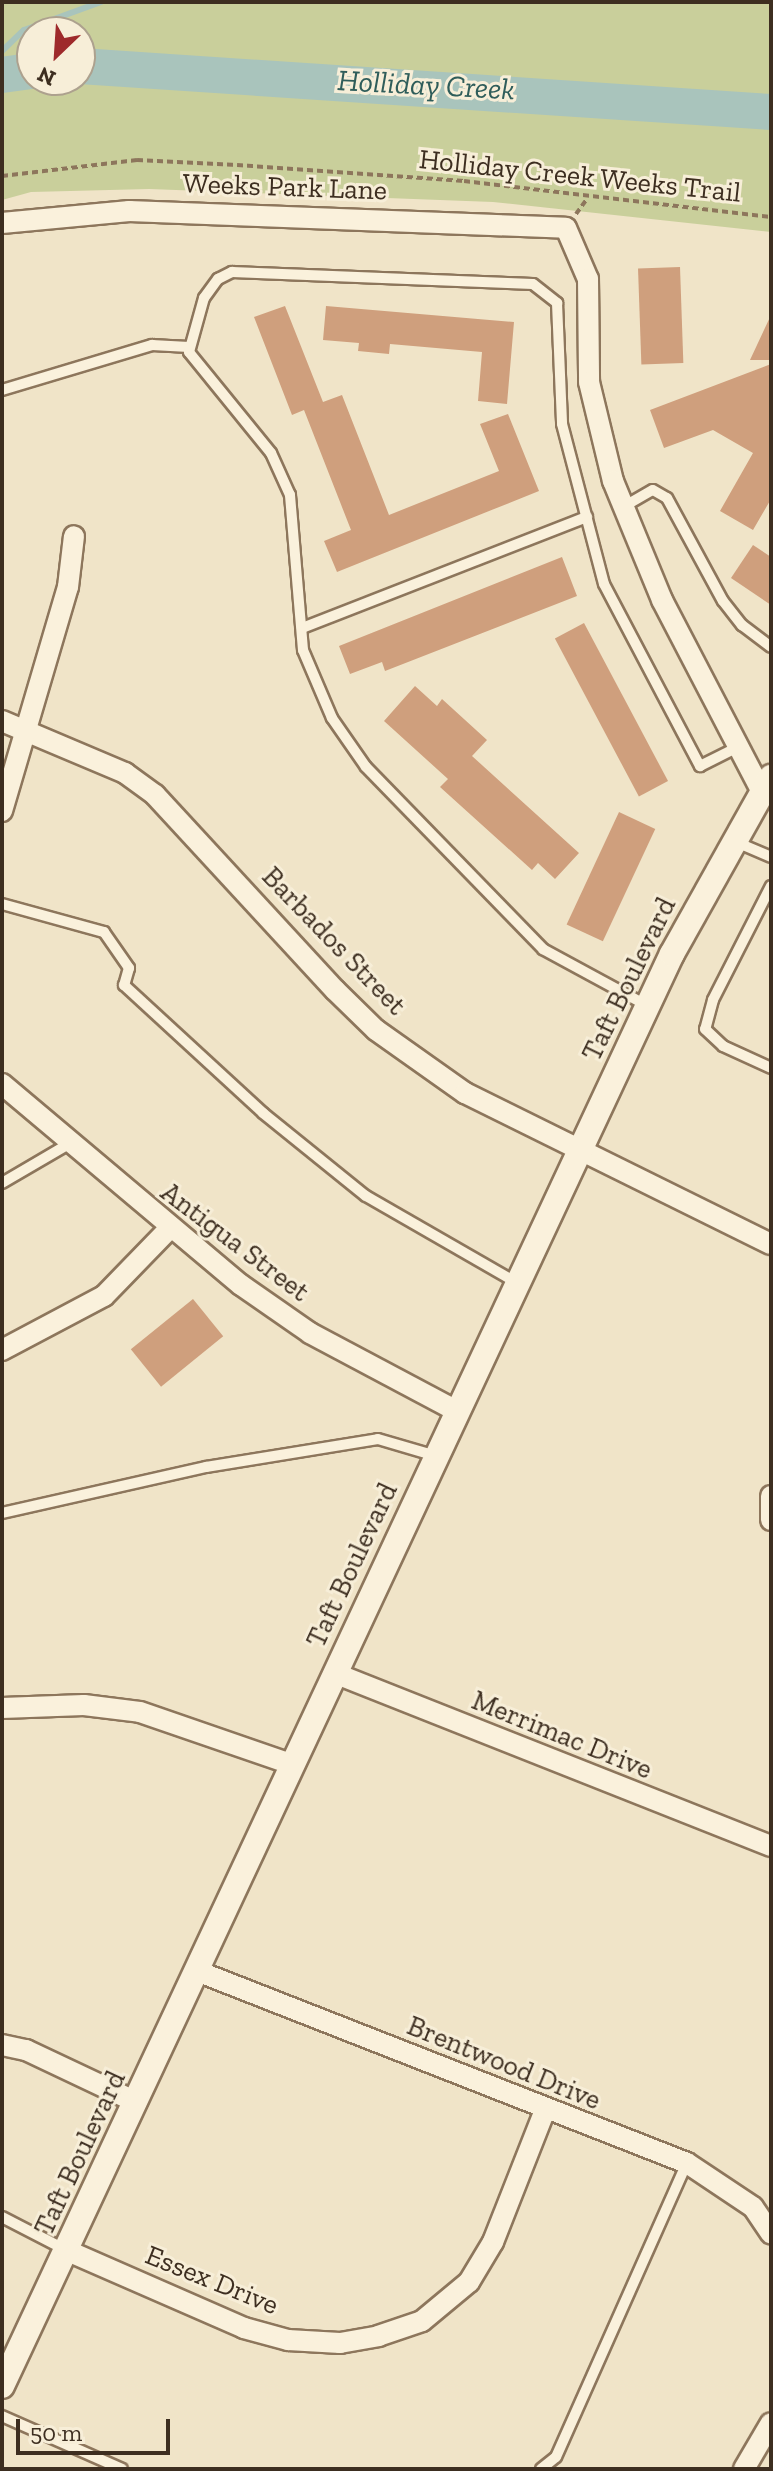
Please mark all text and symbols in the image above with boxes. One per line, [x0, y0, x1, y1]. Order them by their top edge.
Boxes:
north arrow [16, 16, 96, 96]
text: N [33, 61, 60, 92]
water label: Holliday Creek [336, 62, 516, 108]
street label: Holliday Creek Weeks Trail [416, 142, 744, 210]
street label: Weeks Park Lane [182, 167, 388, 207]
street label: Barbados Street [255, 860, 413, 1022]
street label: Taft Boulevard [575, 892, 683, 1066]
street label: Antigua Street [154, 1175, 316, 1309]
street label: Taft Boulevard [299, 1477, 405, 1653]
street label: Merrimac Drive [467, 1684, 657, 1786]
street label: Brentwood Drive [402, 2009, 606, 2117]
street label: Taft Boulevard [27, 2065, 133, 2241]
street label: Essex Drive [141, 2238, 283, 2322]
scale bar [20, 2403, 174, 2453]
text: 50 m [30, 2418, 82, 2447]

